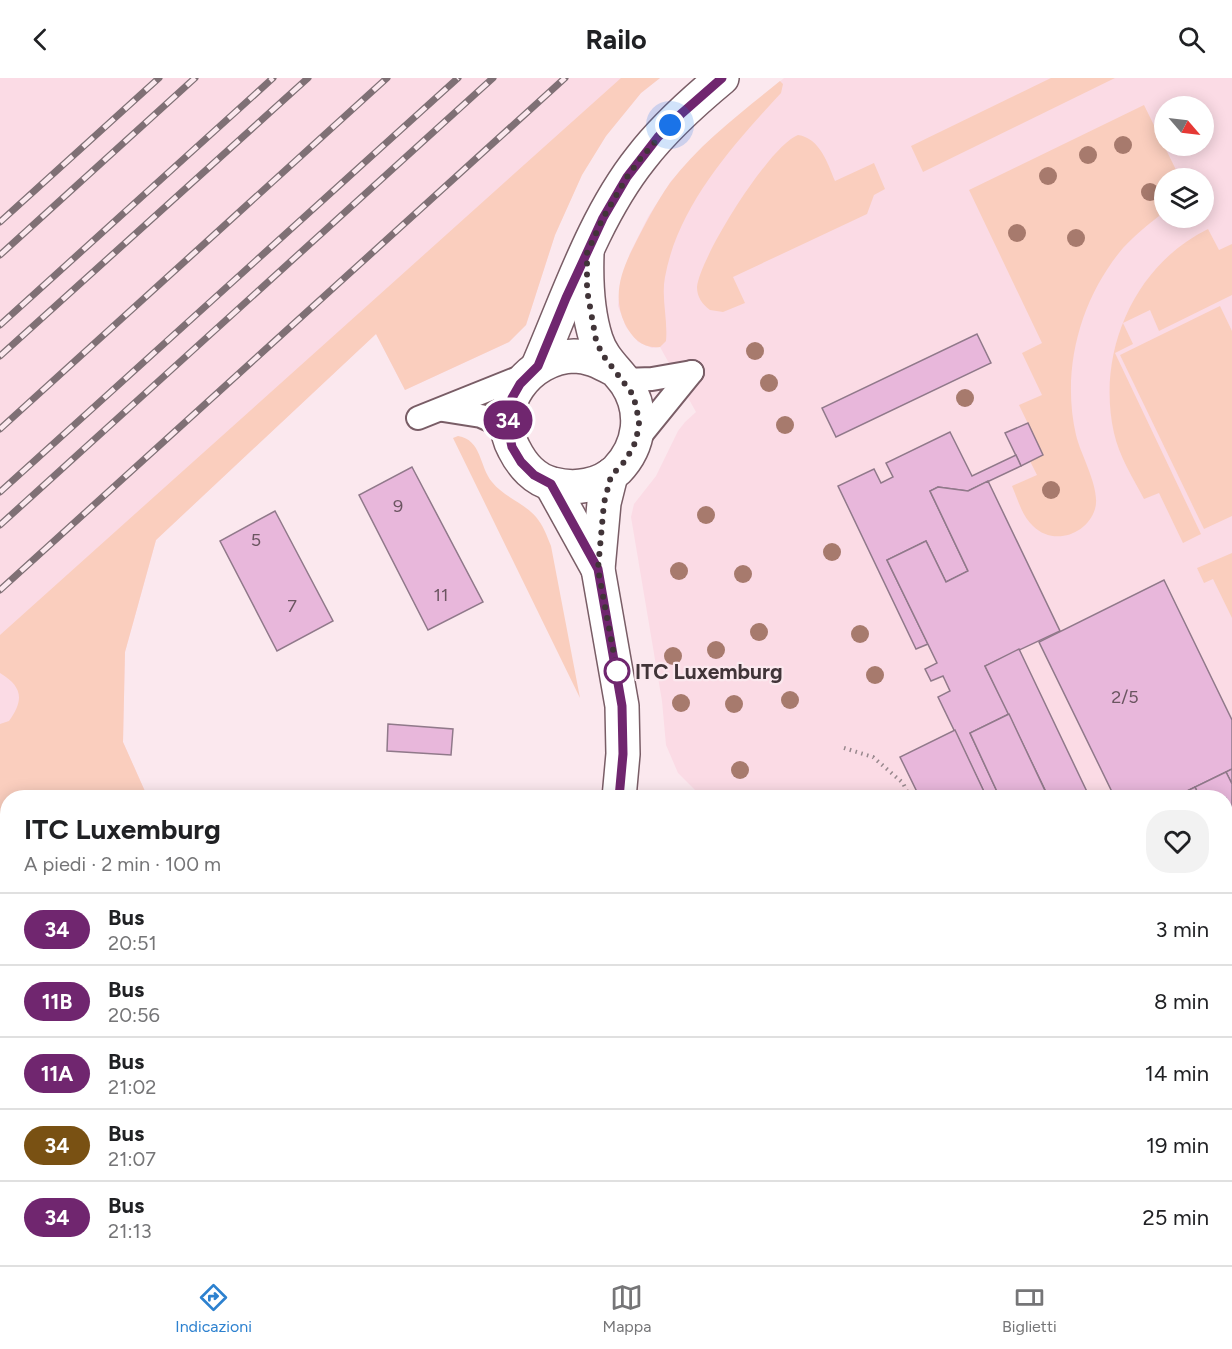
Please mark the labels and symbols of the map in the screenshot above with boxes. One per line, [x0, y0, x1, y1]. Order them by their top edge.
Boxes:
north arrow [1154, 96, 1214, 156]
your location [655, 110, 685, 140]
line badge: 34 [481, 400, 535, 440]
house number: 9 [393, 495, 403, 517]
house number: 5 [251, 529, 261, 551]
house number: 11 [434, 584, 448, 606]
house number: 7 [287, 595, 297, 617]
marker: ITC Luxemburg [604, 658, 630, 684]
place label: ITC Luxemburg [635, 659, 783, 684]
house number: 2/5 [1111, 686, 1139, 708]

